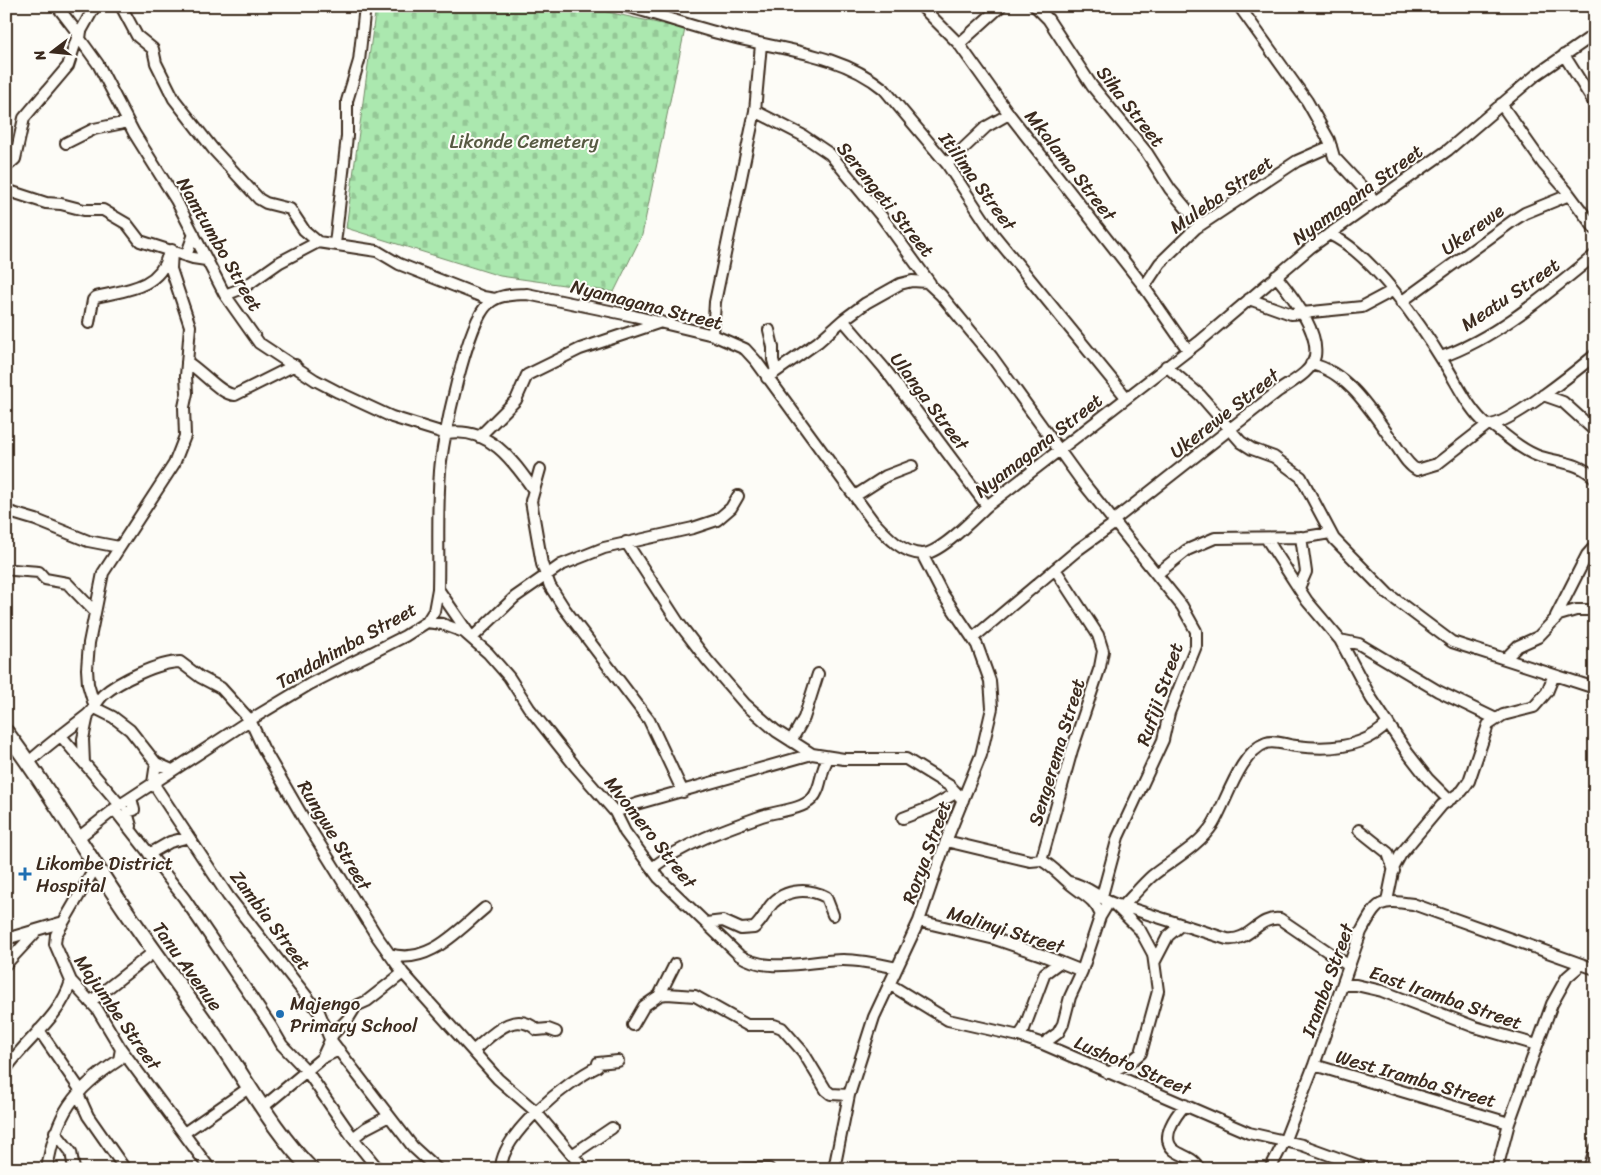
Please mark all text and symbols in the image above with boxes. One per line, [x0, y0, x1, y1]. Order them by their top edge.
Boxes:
north arrow [28, 28, 78, 78]
text: N [27, 47, 54, 65]
street label: Siha Street [1088, 58, 1173, 155]
street label: Mkalama Street [1016, 102, 1126, 229]
street label: Itilima Street [930, 124, 1026, 239]
park label: Likonde Cemetery [449, 125, 599, 158]
street label: Serengeti Street [828, 134, 943, 265]
street label: Nyamagana Street [1285, 135, 1430, 254]
street label: Muleba Street [1162, 146, 1280, 243]
street label: Namtumbo Street [168, 171, 272, 318]
street label: Ukerewe [1433, 195, 1511, 264]
street label: Meatu Street [1454, 249, 1567, 340]
street label: Nyamagana Street [567, 270, 726, 339]
street label: Ulanga Street [881, 345, 979, 459]
street label: Ukerewe Street [1162, 359, 1288, 467]
street label: Nyamagana Street [967, 384, 1110, 506]
street label: Tandahimba Street [269, 593, 423, 698]
street label: Rufiji Street [1126, 638, 1193, 750]
street label: Sengerema Street [1018, 674, 1095, 830]
street label: Mvomero Street [596, 769, 706, 897]
street label: Rungwe Street [288, 774, 381, 898]
street label: Rorya Street [893, 796, 960, 909]
place label: Likombe District Hospital [36, 847, 173, 902]
street label: Zambia Street [221, 863, 320, 978]
marker: Likombe District Hospital [18, 867, 32, 881]
street label: Malinyi Street [943, 896, 1070, 963]
street label: Tanu Avenue [144, 914, 232, 1018]
street label: Iramba Street [1291, 918, 1364, 1043]
street label: Majumbe Street [65, 947, 171, 1078]
street label: East Iramba Street [1365, 956, 1527, 1039]
place label: Majengo Primary School [290, 987, 418, 1042]
marker: Majengo Primary School [274, 1008, 286, 1020]
street label: Lushoto Street [1069, 1026, 1198, 1106]
street label: West Iramba Street [1332, 1040, 1500, 1117]

